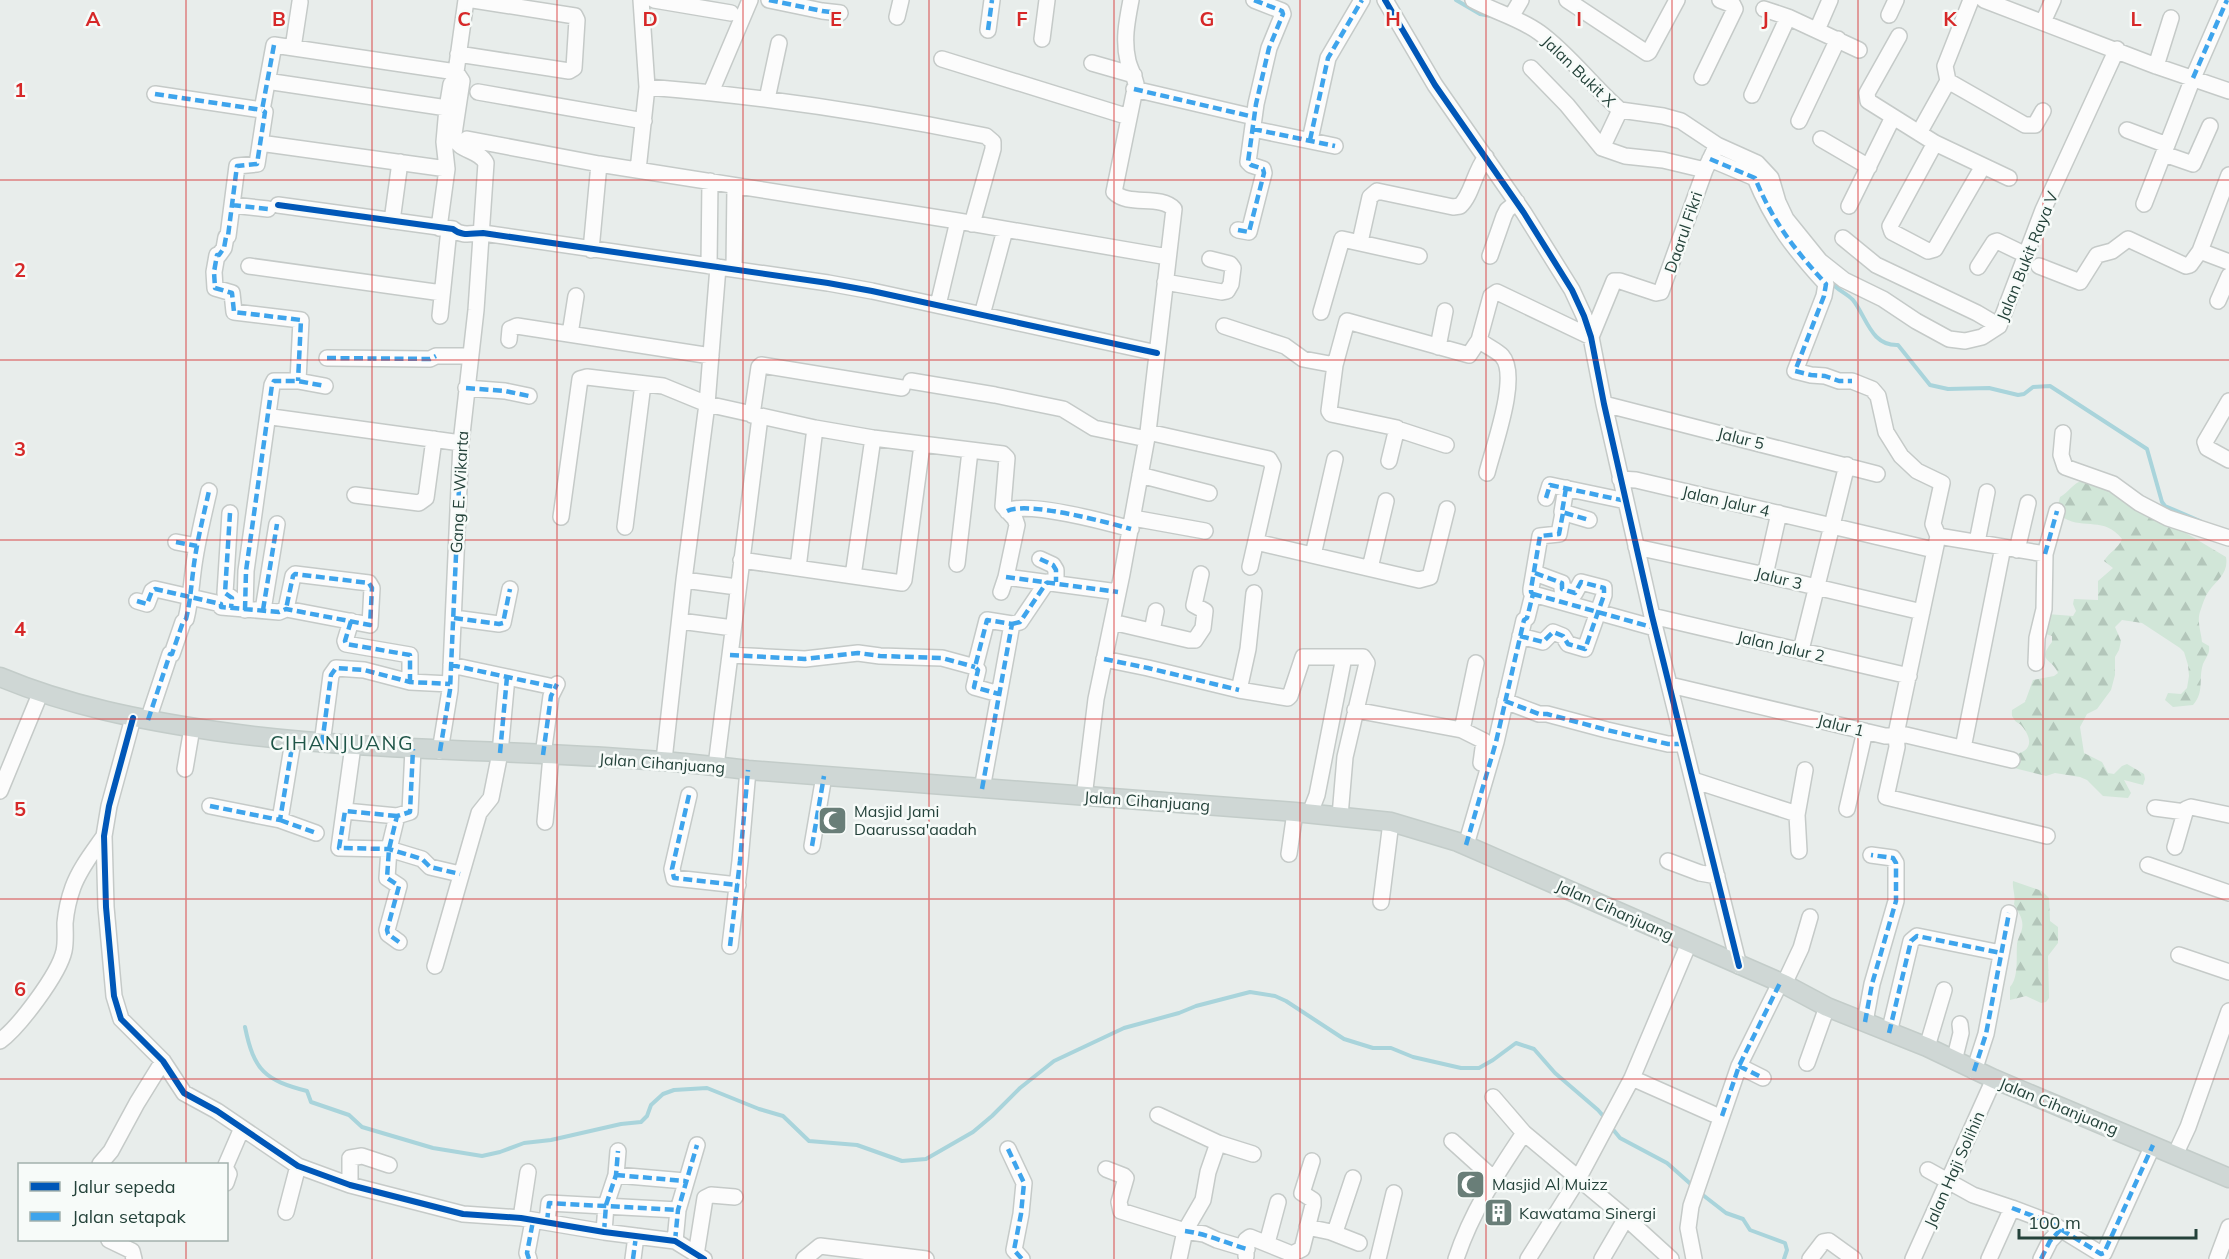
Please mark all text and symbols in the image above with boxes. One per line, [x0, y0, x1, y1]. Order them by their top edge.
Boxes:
text: A [86, 6, 101, 31]
text: B [272, 6, 286, 31]
text: C [457, 6, 471, 31]
text: D [642, 6, 658, 31]
text: E [830, 6, 842, 31]
text: F [1016, 6, 1028, 31]
text: G [1200, 6, 1214, 31]
text: H [1385, 6, 1401, 31]
text: I [1576, 6, 1582, 31]
text: J [1761, 6, 1769, 31]
text: K [1943, 6, 1957, 31]
text: L [2130, 6, 2142, 31]
street label: Jalan Bukit X [1538, 31, 1620, 111]
text: 1 [14, 77, 26, 102]
street label: Jalan Bukit Raya V [1992, 188, 2062, 324]
street label: Daarul Fikri [1660, 189, 1706, 275]
text: 2 [14, 257, 26, 282]
street label: Jalur 5 [1716, 423, 1766, 453]
street label: Gang E. Wikarta [446, 430, 472, 554]
text: 3 [14, 436, 26, 461]
street label: Jalan Jalur 4 [1680, 481, 1772, 521]
street label: Jalur 3 [1754, 563, 1804, 593]
text: 4 [14, 616, 26, 641]
street label: Jalan Jalur 2 [1735, 626, 1827, 666]
street label: Jalur 1 [1816, 710, 1866, 740]
district label: CIHANJUANG [270, 730, 414, 755]
street label: Jalan Cihanjuang [598, 749, 726, 777]
street label: Jalan Cihanjuang [1083, 787, 1211, 815]
text: 5 [14, 796, 26, 821]
place label: Masjid Jami Daarussa'aadah [854, 801, 977, 839]
mosque icon: Masjid Jami Daarussa'aadah [817, 804, 849, 836]
street label: Jalan Cihanjuang [1553, 875, 1677, 945]
text: 6 [14, 976, 26, 1001]
street label: Jalan Cihanjuang [1997, 1073, 2121, 1139]
street label: Jalan Haji Solihin [1919, 1108, 1989, 1230]
legend [18, 1163, 228, 1241]
mosque icon: Masjid Al Muizz [1455, 1168, 1487, 1200]
place label: Masjid Al Muizz [1492, 1174, 1608, 1194]
text: Jalur sepeda [72, 1175, 176, 1198]
building icon: Kawatama Sinergi [1482, 1197, 1514, 1229]
scale bar [2019, 1202, 2196, 1240]
place label: Kawatama Sinergi [1519, 1203, 1656, 1223]
text: Jalan setapak [72, 1205, 186, 1228]
text: 100 m [2028, 1211, 2081, 1234]

